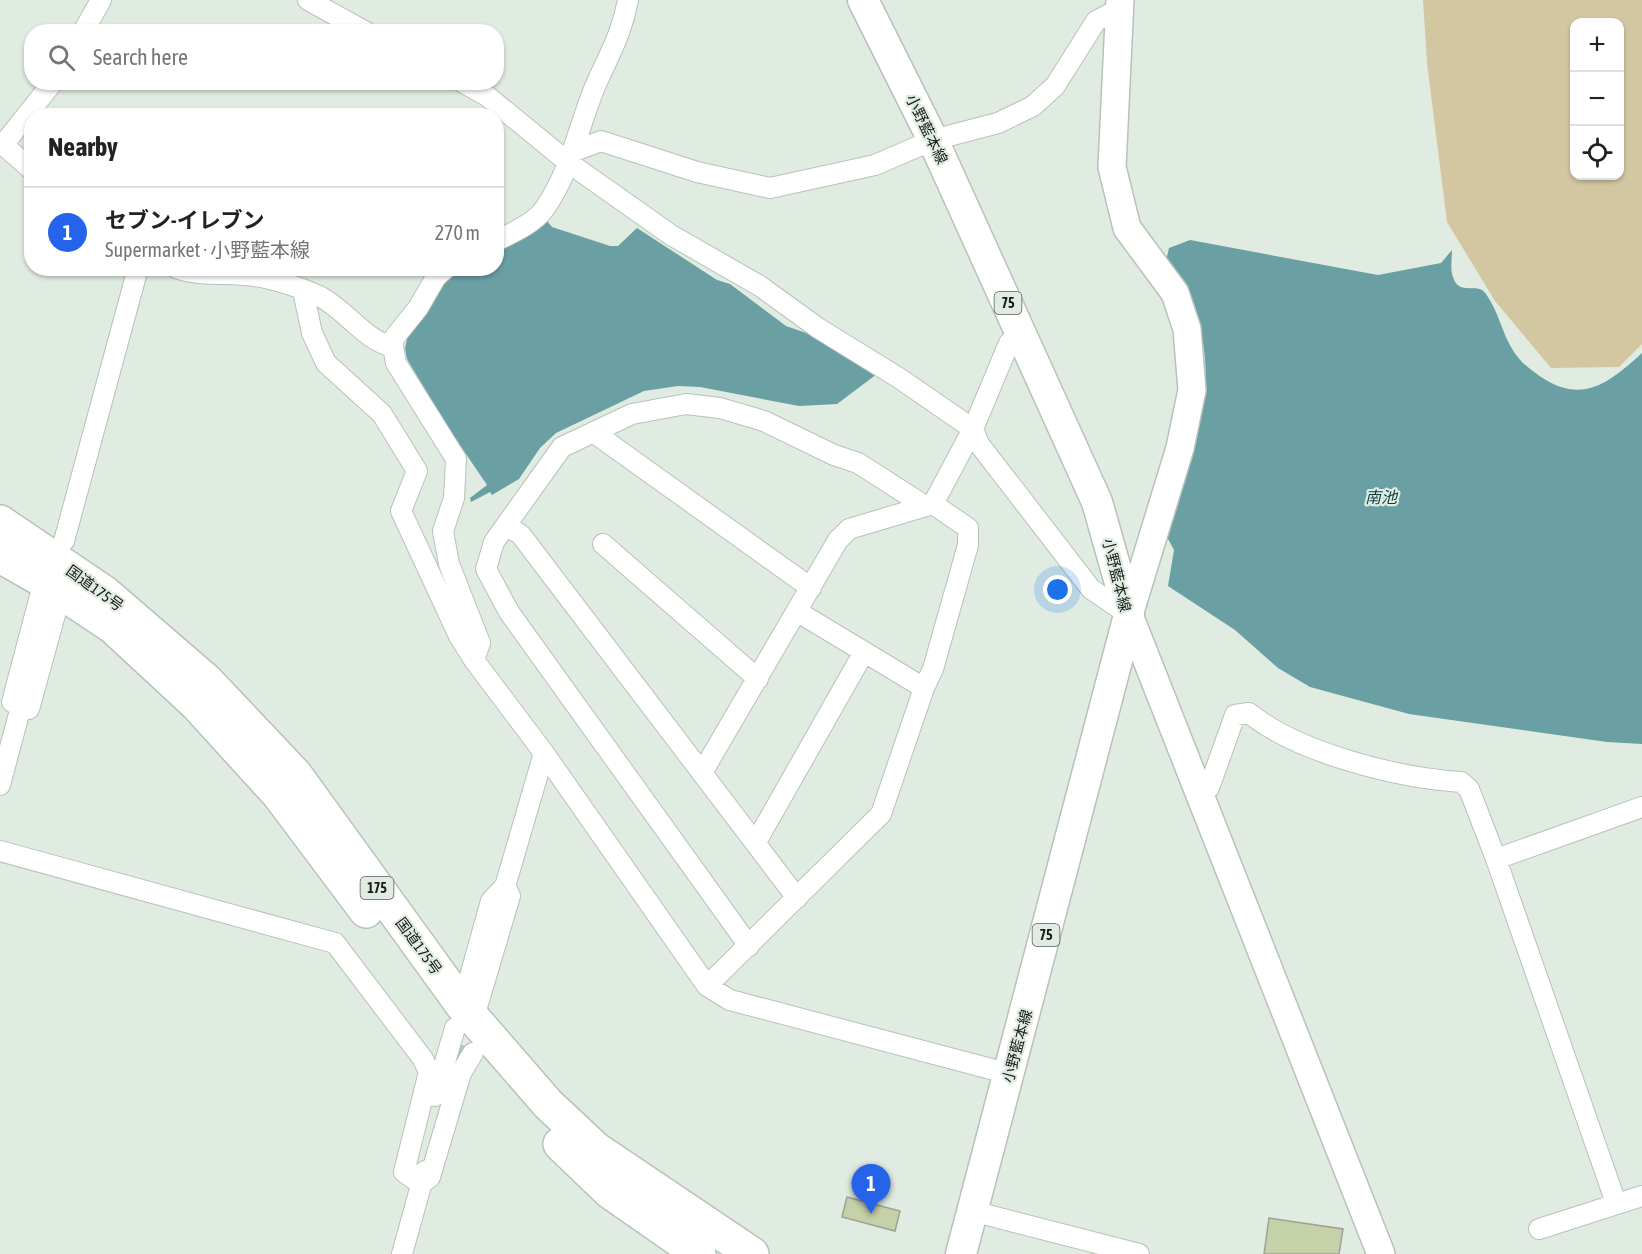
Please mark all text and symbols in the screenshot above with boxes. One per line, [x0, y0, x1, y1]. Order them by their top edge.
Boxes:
map controls [1570, 18, 1624, 180]
button: + [1570, 18, 1624, 72]
search box [24, 24, 504, 90]
icon: search [45, 41, 78, 74]
text: Search here [93, 44, 188, 70]
button: − [1570, 72, 1624, 126]
street label: 小野藍本線 [903, 92, 951, 166]
button: locate [1570, 126, 1624, 180]
text: Nearby [48, 132, 118, 162]
text: セブン-イレブン [105, 207, 265, 233]
text: 1 [63, 221, 72, 244]
text: 270 m [435, 221, 480, 244]
text: Supermarket · 小野藍本線 [105, 238, 310, 261]
road number: 75 [994, 292, 1022, 314]
water label: 南池 [1365, 488, 1399, 506]
street label: 小野藍本線 [1100, 537, 1134, 613]
street label: 国道175号 [63, 562, 127, 614]
your location [1043, 575, 1072, 604]
road number: 175 [360, 877, 394, 899]
street label: 国道175号 [393, 914, 445, 978]
road number: 75 [1032, 924, 1060, 946]
street label: 小野藍本線 [999, 1008, 1035, 1084]
pin: 1 [852, 1164, 890, 1214]

